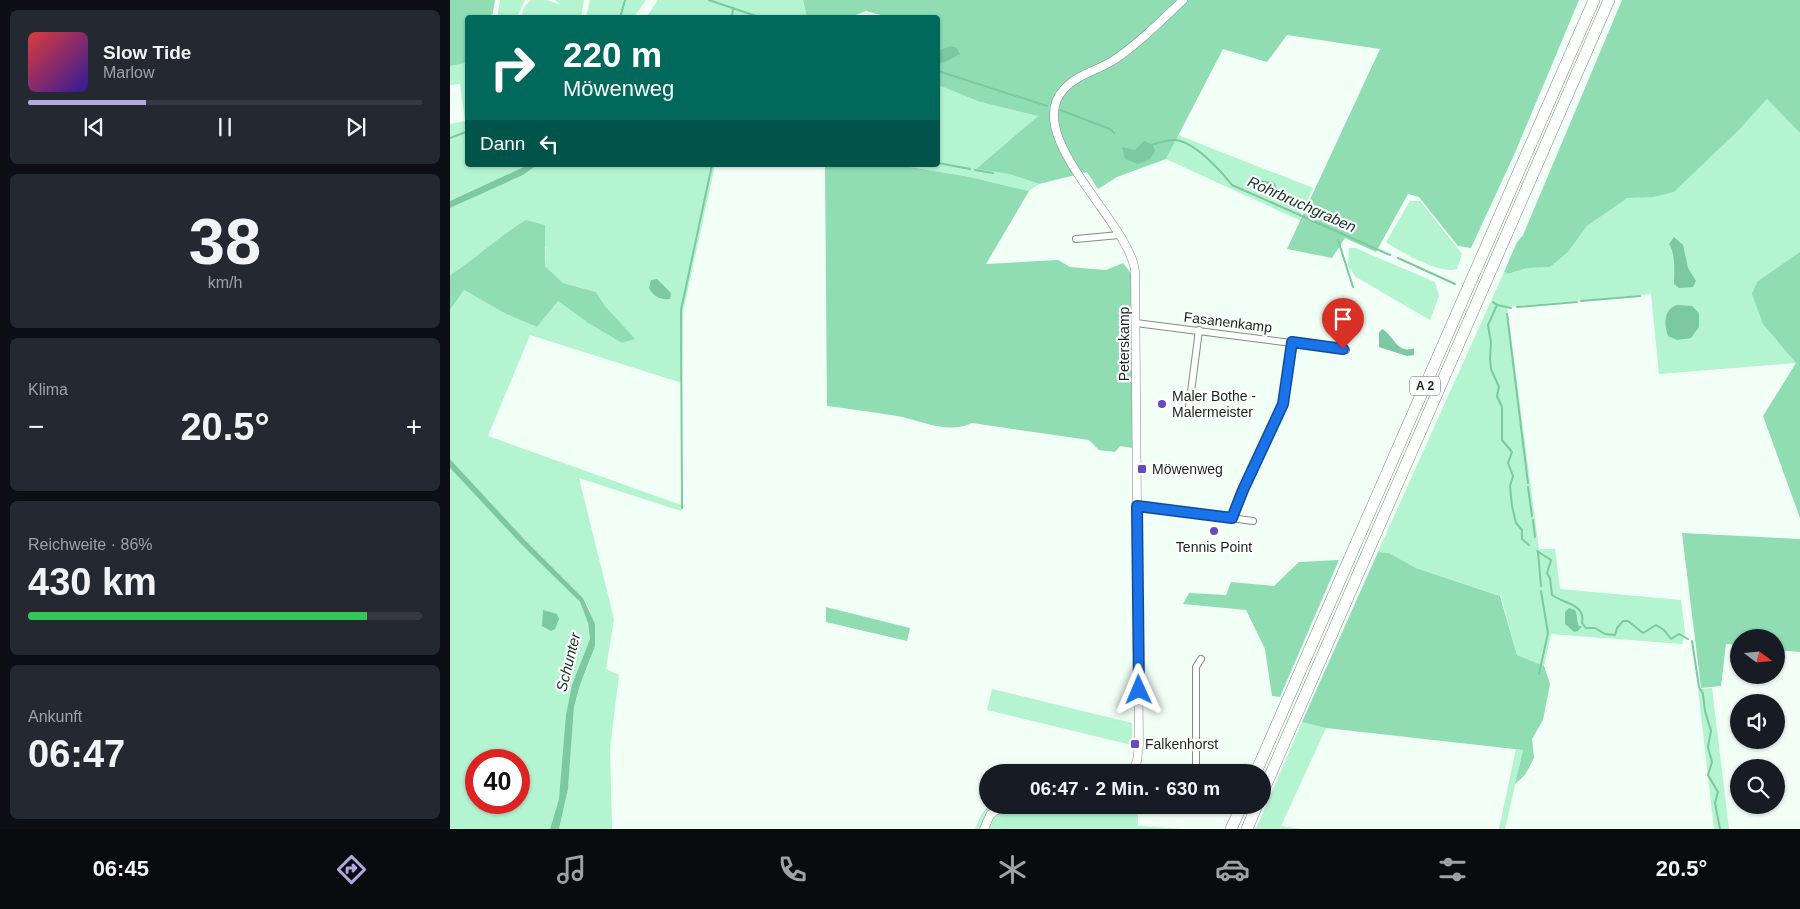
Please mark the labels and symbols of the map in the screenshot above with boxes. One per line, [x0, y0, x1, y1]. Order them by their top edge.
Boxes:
water label: Rohrbruchgraben [1245, 172, 1359, 236]
pin [1322, 298, 1364, 349]
street label: Peterskamp [1116, 306, 1132, 381]
street label: Fasanenkamp [1183, 309, 1273, 335]
road number: A 2 [1410, 376, 1440, 396]
place label: Maler Bothe - Malermeister [1172, 388, 1256, 420]
marker: Maler Bothe - Malermeister [1156, 398, 1168, 410]
place label: Möwenweg [1152, 461, 1223, 477]
marker: Möwenweg [1136, 463, 1148, 475]
marker: Tennis Point [1208, 525, 1220, 537]
place label: Tennis Point [1176, 539, 1252, 555]
north arrow [1730, 629, 1785, 684]
water label: Schunter [552, 630, 584, 693]
position arrow [1112, 663, 1164, 715]
place label: Falkenhorst [1145, 736, 1218, 752]
marker: Falkenhorst [1129, 738, 1141, 750]
speed limit sign: 40 [465, 749, 530, 814]

